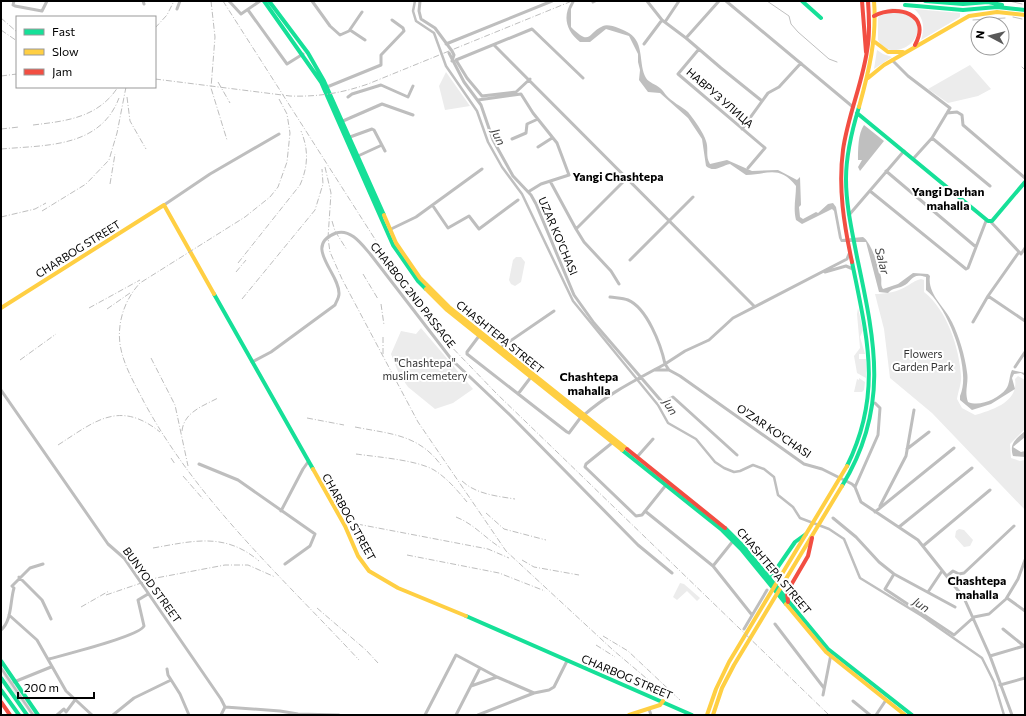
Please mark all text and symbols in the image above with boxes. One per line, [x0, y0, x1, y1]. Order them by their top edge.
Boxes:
legend [16, 16, 156, 88]
north arrow [970, 16, 1010, 56]
text: Fast [52, 24, 75, 38]
text: N [973, 30, 987, 40]
text: Slow [52, 44, 79, 58]
text: Jam [52, 64, 72, 79]
street label: НАВРУЗ УЛИЦА [684, 65, 757, 130]
water label: Jun [488, 125, 509, 148]
district label: Yangi Chashtepa [572, 169, 664, 183]
district label: Yangi Darhan mahalla [912, 184, 984, 212]
street label: UZAR KO'CHASI [536, 195, 581, 277]
street label: CHARBOG STREET [33, 217, 123, 280]
street label: CHARBOG 2ND PASSAGE [368, 239, 459, 350]
water label: Salar [873, 246, 893, 277]
street label: CHASHTEPA STREET [454, 297, 547, 376]
park label: Flowers Garden Park [892, 347, 954, 373]
park label: "Chashtepa" muslim cemetery [383, 356, 468, 382]
district label: Chashtepa mahalla [560, 369, 618, 397]
water label: Jun [659, 395, 681, 418]
street label: O'ZAR KO'CHASI [735, 401, 814, 460]
street label: CHARBOG STREET [320, 471, 379, 563]
street label: CHASHTEPA STREET [735, 525, 814, 616]
street label: BUNYOD STREET [121, 544, 184, 625]
district label: Chashtepa mahalla [948, 573, 1006, 601]
water label: Jun [909, 593, 933, 616]
street label: CHARBOG STREET [580, 651, 675, 702]
scale bar [18, 674, 94, 700]
text: 200 m [24, 680, 59, 694]

